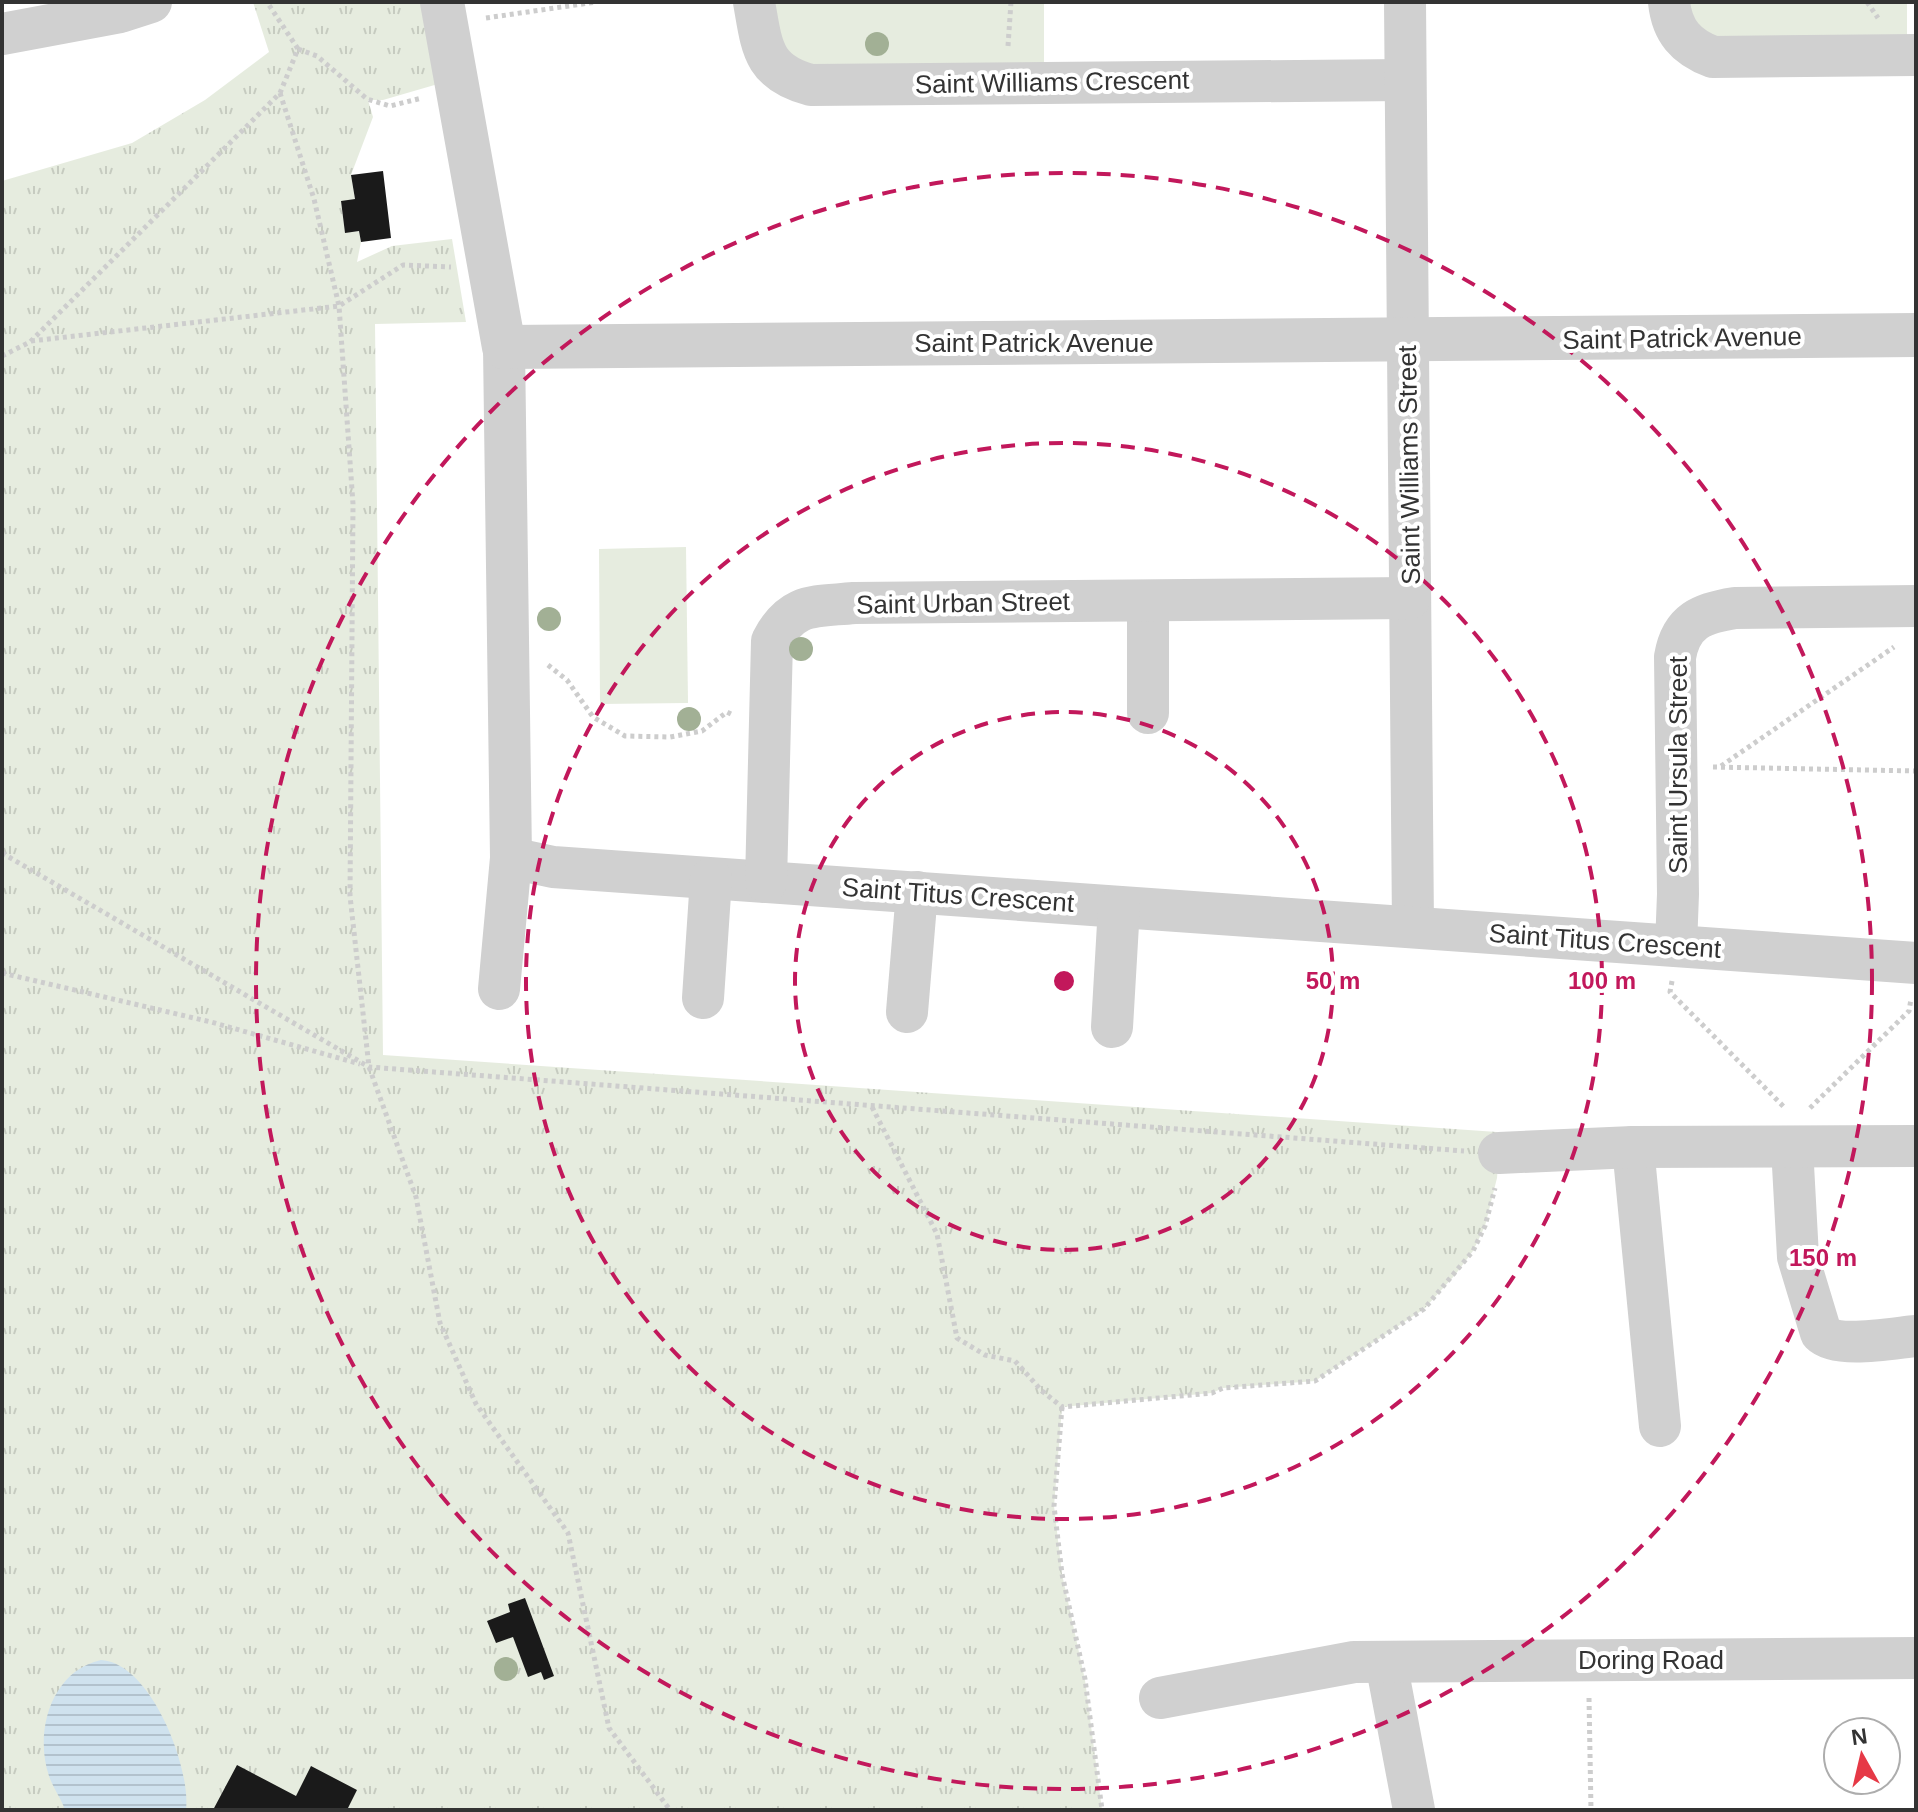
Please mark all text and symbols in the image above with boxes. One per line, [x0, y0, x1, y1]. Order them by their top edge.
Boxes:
street label: Saint Williams Crescent [915, 65, 1190, 99]
street label: Saint Patrick Avenue [1562, 321, 1802, 355]
street label: Saint Patrick Avenue [914, 328, 1154, 358]
street label: Saint Williams Street [1392, 344, 1426, 585]
street label: Saint Urban Street [856, 586, 1071, 620]
street label: Saint Ursula Street [1663, 655, 1693, 874]
street label: Saint Titus Crescent [841, 872, 1076, 918]
street label: Saint Titus Crescent [1488, 918, 1723, 964]
centre of rings [1050, 967, 1078, 995]
text: 50 m [1306, 967, 1360, 994]
text: 100 m [1568, 967, 1636, 994]
text: 150 m [1789, 1244, 1857, 1271]
street label: Doring Road [1578, 1645, 1724, 1675]
north arrow [1822, 1716, 1902, 1796]
text: N [1850, 1723, 1869, 1750]

